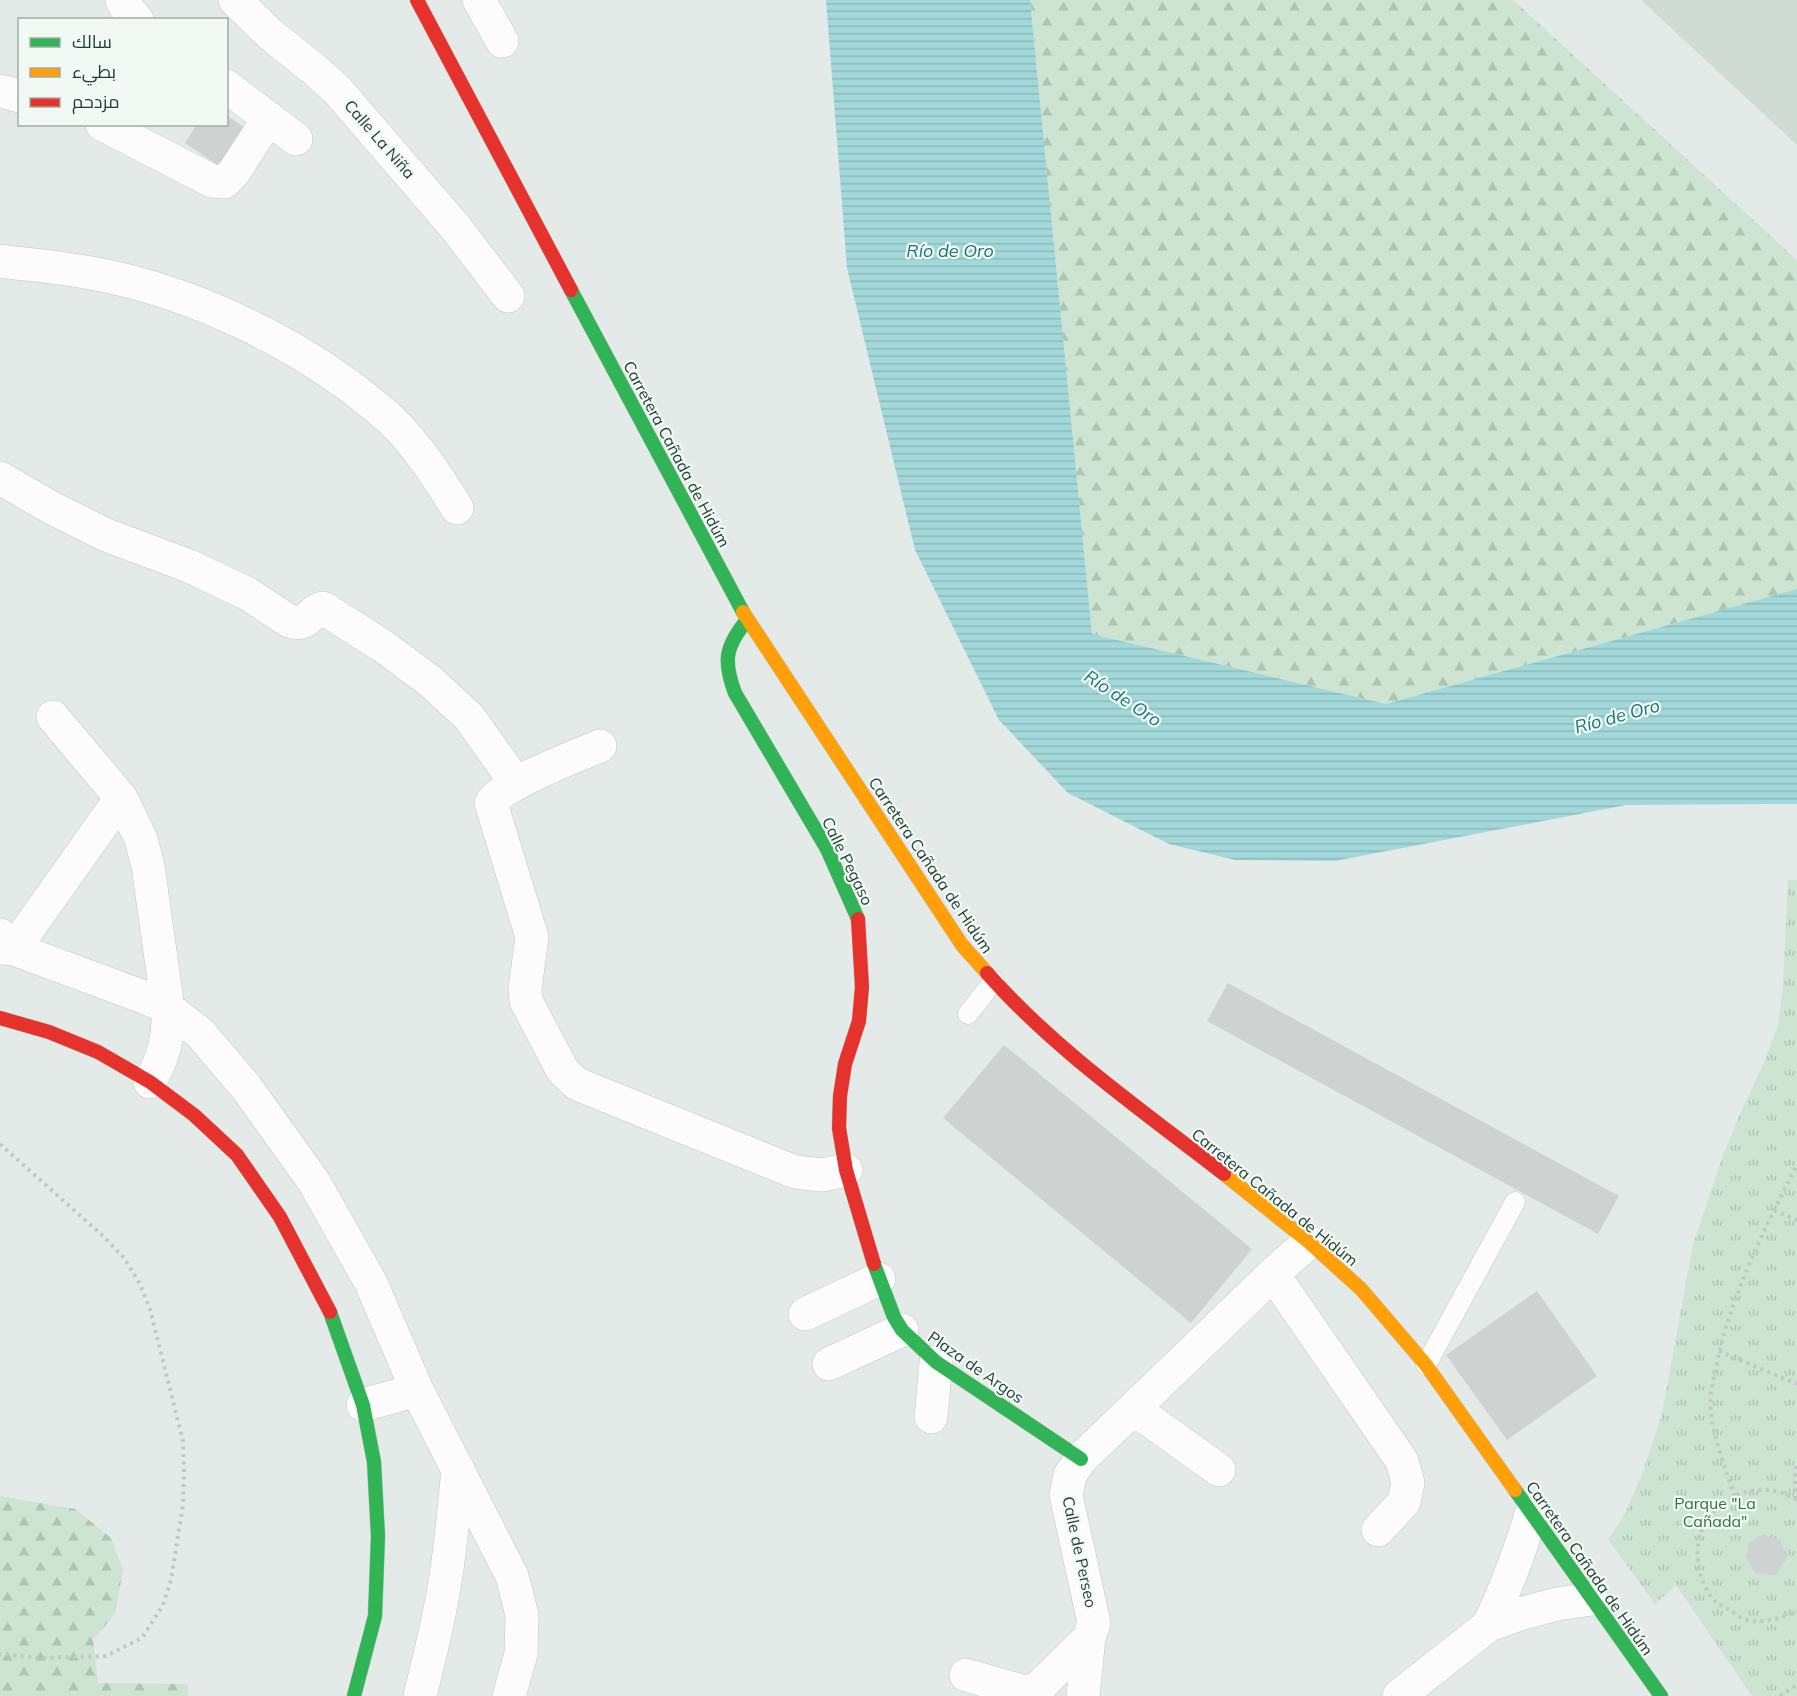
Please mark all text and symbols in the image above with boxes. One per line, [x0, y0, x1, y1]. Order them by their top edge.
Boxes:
legend [18, 18, 228, 126]
text: سالك [72, 30, 112, 53]
text: بطيء [72, 60, 116, 86]
text: مزدحم [72, 90, 120, 114]
street label: Calle La Niña [340, 95, 420, 183]
water label: Río de Oro [906, 239, 994, 262]
street label: Carretera Cañada de Hidúm [619, 357, 735, 551]
water label: Río de Oro [1080, 664, 1166, 732]
water label: Río de Oro [1572, 694, 1662, 738]
street label: Carretera Cañada de Hidúm [864, 773, 998, 957]
street label: Calle Pegaso [818, 814, 878, 908]
street label: Carretera Cañada de Hidúm [1188, 1124, 1362, 1270]
street label: Plaza de Argos [924, 1327, 1028, 1407]
street label: Carretera Cañada de Hidúm [1522, 1477, 1658, 1659]
park label: Parque "La Cañada" [1674, 1493, 1756, 1531]
street label: Calle de Perseo [1058, 1494, 1102, 1610]

